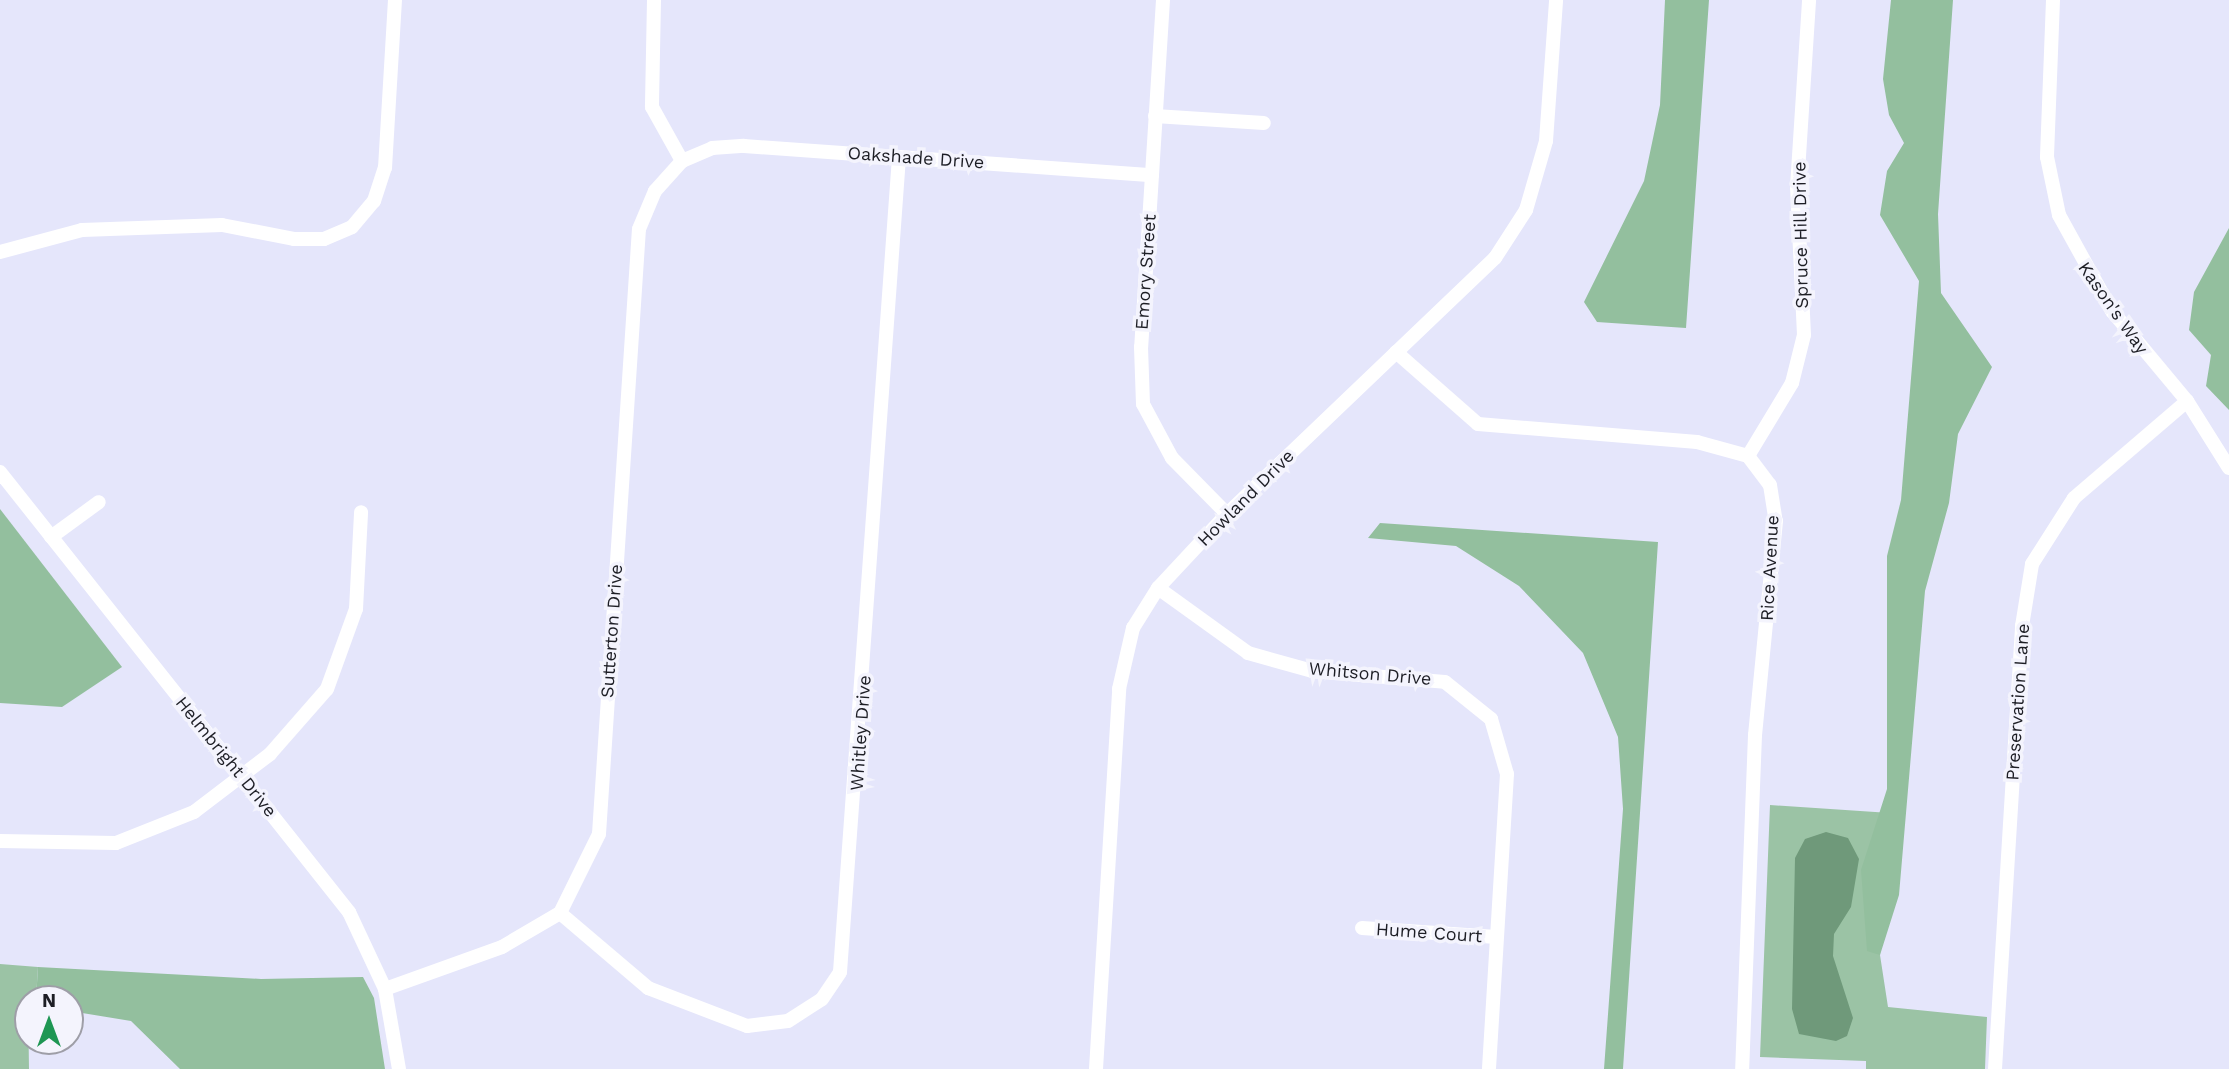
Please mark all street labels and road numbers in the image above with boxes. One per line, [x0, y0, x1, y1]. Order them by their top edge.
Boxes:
street label: Oakshade Drive [847, 142, 985, 174]
street label: Spruce Hill Drive [1789, 161, 1813, 309]
street label: Emory Street [1131, 213, 1161, 331]
street label: Kason's Way [2073, 258, 2153, 358]
street label: Howland Drive [1193, 445, 1299, 551]
street label: Rice Avenue [1756, 514, 1784, 622]
street label: Sutterton Drive [597, 563, 627, 699]
street label: Preservation Lane [2002, 623, 2034, 781]
street label: Whitson Drive [1308, 658, 1432, 690]
street label: Whitley Drive [846, 674, 876, 792]
street label: Helmbright Drive [171, 692, 281, 822]
street label: Hume Court [1375, 919, 1483, 947]

